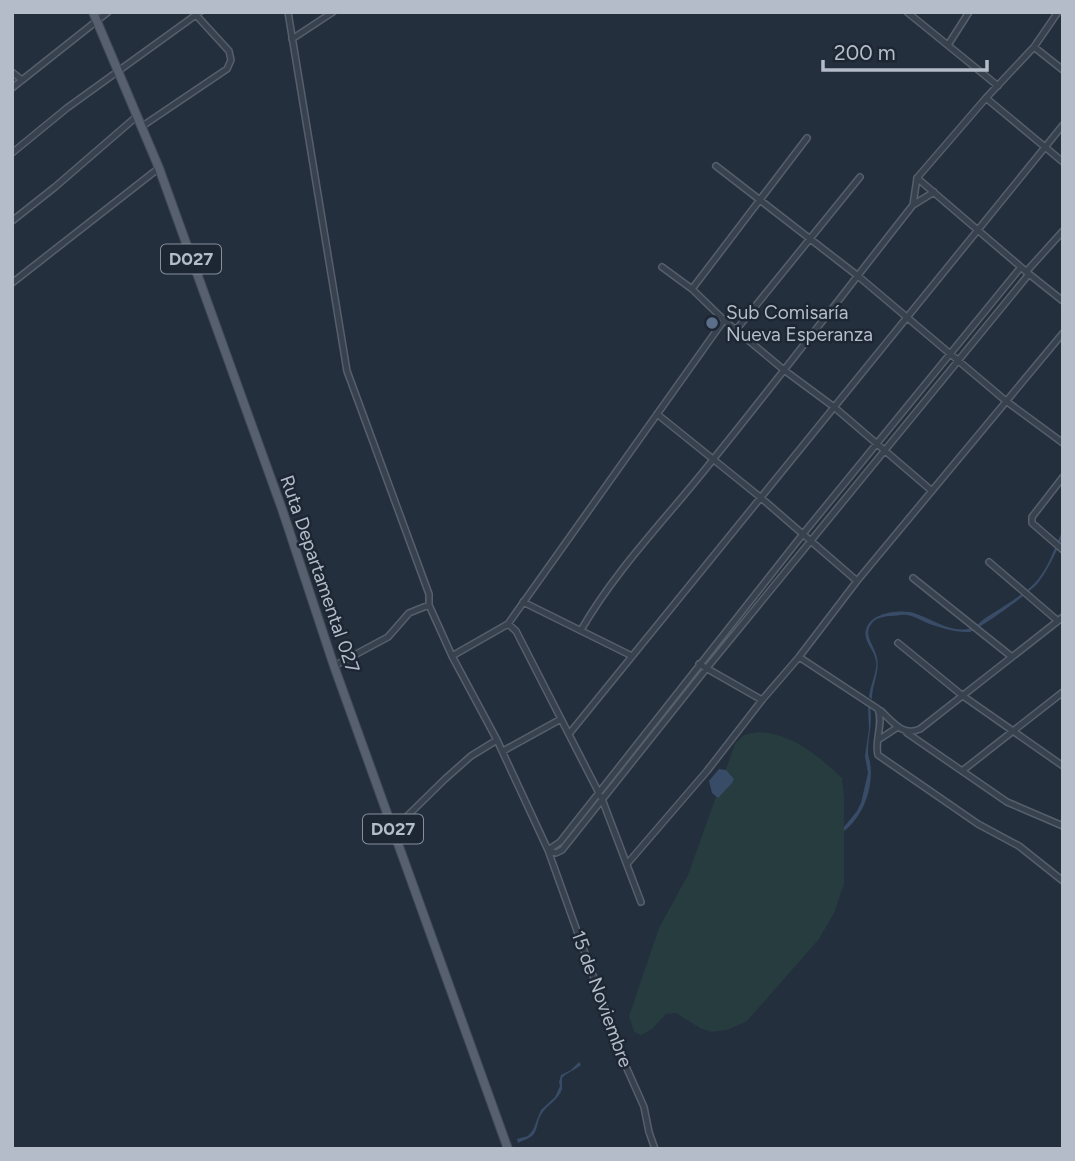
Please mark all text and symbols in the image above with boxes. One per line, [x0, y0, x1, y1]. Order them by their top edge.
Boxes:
scale bar [823, 28, 988, 72]
text: 200 m [834, 40, 896, 65]
road number: D027 [161, 244, 221, 274]
place label: Sub Comisaría Nueva Esperanza [726, 301, 873, 346]
marker: Sub Comisaría Nueva Esperanza [704, 315, 720, 331]
street label: Ruta Departamental 027 [275, 472, 365, 676]
road number: D027 [363, 814, 423, 844]
street label: 15 de Noviembre [567, 927, 637, 1071]

